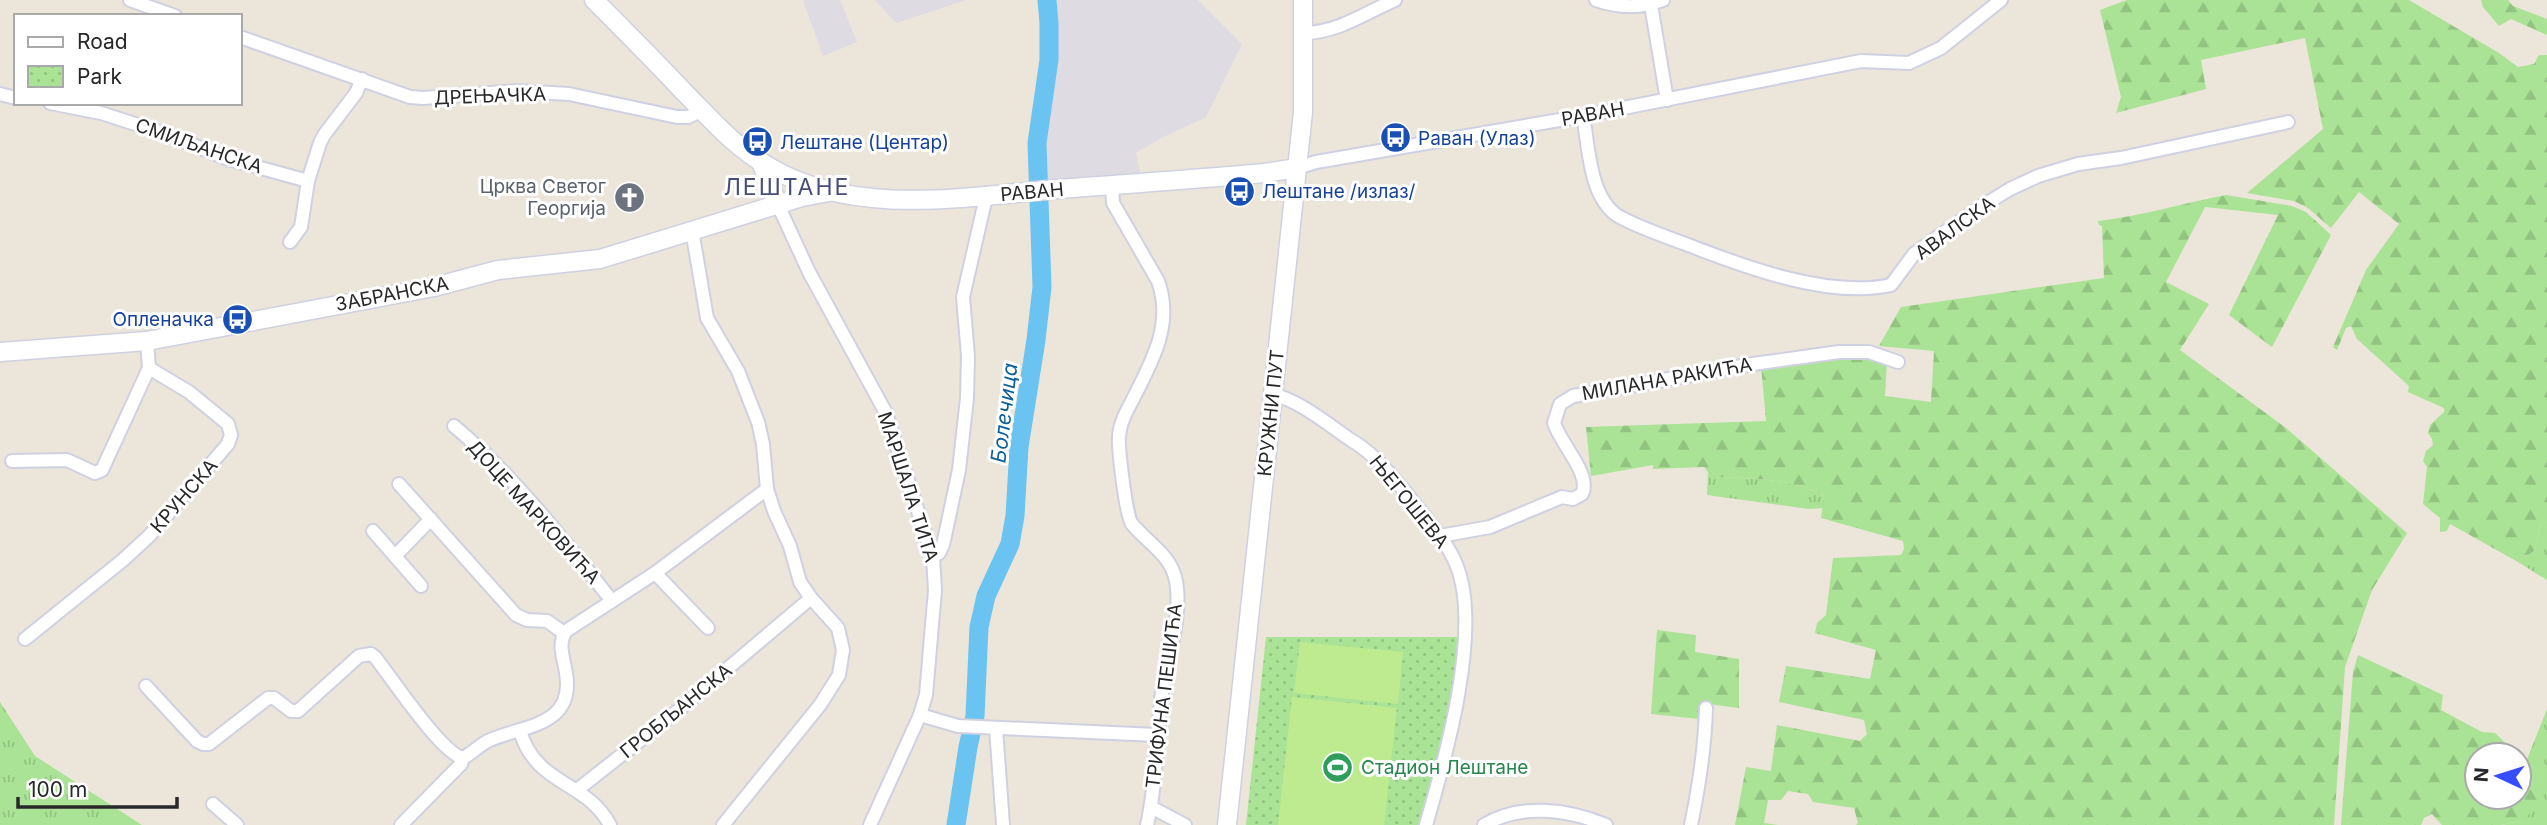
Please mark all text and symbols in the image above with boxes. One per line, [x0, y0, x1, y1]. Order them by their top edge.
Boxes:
legend [14, 14, 242, 105]
text: Road [77, 29, 128, 54]
text: Park [77, 64, 122, 89]
street label: ДРЕЊАЧКА [434, 83, 546, 109]
street label: РАВАН [1560, 97, 1626, 131]
street label: СМИЉАНСКА [132, 113, 266, 179]
bus stop icon: Раван (Улаз) [1378, 121, 1412, 155]
bus stop icon: Лештане (Центар) [740, 125, 774, 159]
place label: Раван (Улаз) [1418, 127, 1536, 150]
place label: Лештане (Центар) [780, 131, 949, 154]
district label: ЛЕШТАНЕ [724, 173, 850, 201]
bus stop icon: Лештане /излаз/ [1222, 174, 1256, 208]
place label: Црква Светог Георгија [480, 175, 606, 220]
street label: РАВАН [999, 178, 1065, 206]
church icon: Црква Светог Георгија [612, 180, 646, 214]
place label: Лештане /излаз/ [1262, 180, 1416, 203]
street label: АВАЛСКА [1911, 191, 1999, 265]
street label: ЗАБРАНСКА [333, 272, 451, 316]
bus stop icon: Опленачка [220, 302, 254, 336]
place label: Опленачка [112, 308, 214, 331]
street label: КРУЖНИ ПУТ [1253, 348, 1289, 478]
street label: МИЛАНА РАКИЋА [1580, 353, 1754, 405]
water label: Болечица [985, 361, 1023, 464]
street label: МАРШАЛА ТИТА [873, 409, 943, 565]
street label: ДОЦЕ МАРКОВИЋА [463, 435, 605, 589]
street label: ЊЕГОШЕВА [1365, 451, 1453, 553]
street label: КРУНСКА [146, 454, 222, 538]
street label: ТРИФУНА ПЕШИЋА [1141, 602, 1187, 790]
street label: ГРОБЉАНСКА [615, 659, 737, 763]
north arrow [2463, 741, 2533, 811]
sports icon: Стадион Лештане [1321, 750, 1355, 784]
place label: Стадион Лештане [1361, 756, 1528, 779]
scale bar [18, 766, 177, 810]
text: N [2470, 767, 2494, 783]
text: 100 m [28, 777, 87, 802]

